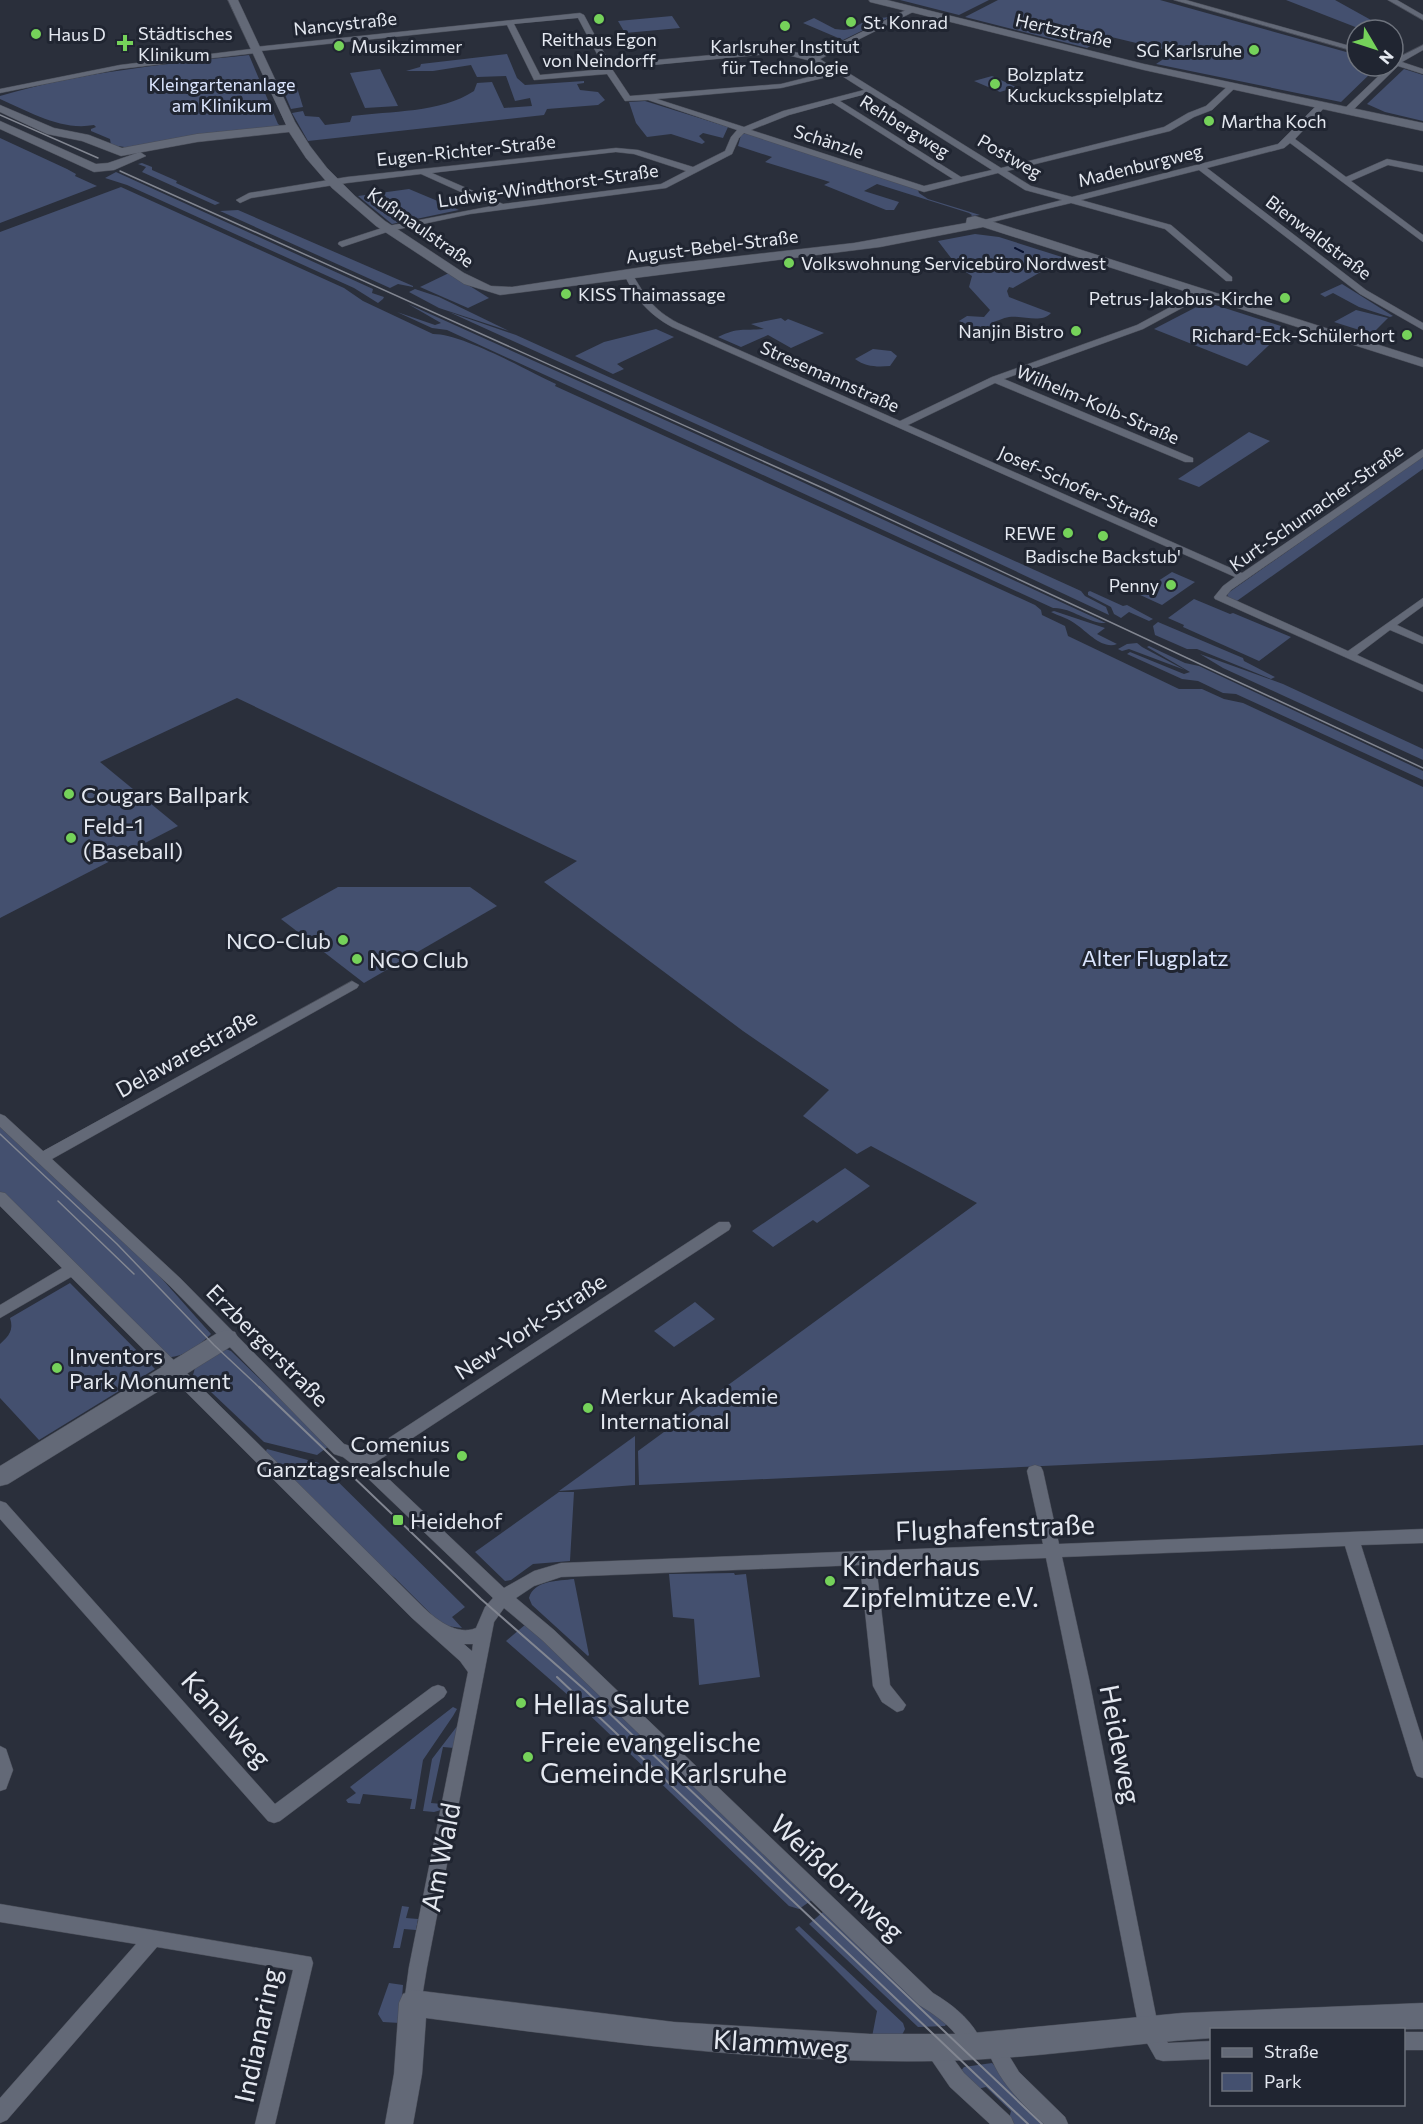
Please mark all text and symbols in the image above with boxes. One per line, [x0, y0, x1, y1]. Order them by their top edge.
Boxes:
street label: Nancystraße [292, 7, 398, 39]
street label: Hertzstraße [1013, 8, 1115, 52]
place label: St. Konrad [863, 11, 948, 33]
marker: Reithaus Egon von Neindorff [592, 12, 606, 26]
marker: St. Konrad [844, 15, 858, 29]
north arrow [1345, 18, 1405, 78]
marker: Karlsruher Institut für Technologie [778, 19, 792, 33]
place label: Städtisches Klinikum [138, 22, 233, 65]
place label: Haus D [48, 23, 106, 45]
marker: Haus D [29, 27, 43, 41]
place label: Reithaus Egon von Neindorff [541, 28, 657, 71]
marker: Städtisches Klinikum [116, 34, 134, 52]
place label: Musikzimmer [351, 35, 462, 57]
place label: Karlsruher Institut für Technologie [710, 35, 860, 78]
marker: Musikzimmer [332, 39, 346, 53]
place label: SG Karlsruhe [1136, 39, 1242, 61]
marker: SG Karlsruhe [1247, 43, 1261, 57]
text: N [1376, 47, 1398, 68]
place label: Bolzplatz Kuckucksspielplatz [1007, 63, 1163, 106]
park label: Kleingartenanlage am Klinikum [148, 73, 296, 116]
marker: Bolzplatz Kuckucksspielplatz [988, 77, 1002, 91]
street label: Rehbergweg [856, 90, 954, 162]
place label: Martha Koch [1221, 110, 1327, 132]
marker: Martha Koch [1202, 114, 1216, 128]
street label: Schänzle [791, 119, 867, 163]
street label: Postweg [974, 129, 1046, 183]
street label: Eugen-Richter-Straße [375, 130, 557, 170]
street label: Madenburgweg [1075, 139, 1205, 191]
street label: Ludwig-Windthorst-Straße [436, 159, 660, 211]
street label: Kußmaulstraße [364, 182, 478, 272]
street label: Bienwaldstraße [1262, 190, 1376, 284]
street label: August-Bebel-Straße [625, 225, 799, 267]
place label: Volkswohnung Servicebüro Nordwest [801, 252, 1106, 274]
marker: Volkswohnung Servicebüro Nordwest [782, 256, 796, 270]
place label: KISS Thaimassage [578, 283, 726, 305]
marker: KISS Thaimassage [559, 287, 573, 301]
place label: Petrus-Jakobus-Kirche [1089, 287, 1273, 309]
marker: Petrus-Jakobus-Kirche [1278, 291, 1292, 305]
place label: Nanjin Bistro [958, 320, 1064, 342]
marker: Nanjin Bistro [1069, 324, 1083, 338]
place label: Richard-Eck-Schülerhort [1191, 324, 1395, 346]
marker: Richard-Eck-Schülerhort [1400, 328, 1414, 342]
street label: Stresemannstraße [757, 335, 903, 417]
street label: Wilhelm-Kolb-Straße [1013, 360, 1183, 448]
street label: Kurt-Schumacher-Straße [1225, 439, 1407, 575]
street label: Josef-Schofer-Straße [995, 441, 1163, 531]
place label: REWE [1004, 522, 1056, 544]
marker: REWE [1061, 526, 1075, 540]
marker: Badische Backstub' [1096, 529, 1110, 543]
place label: Badische Backstub' [1025, 545, 1181, 567]
place label: Penny [1109, 574, 1159, 596]
marker: Penny [1164, 578, 1178, 592]
place label: Cougars Ballpark [81, 781, 250, 808]
marker: Cougars Ballpark [62, 787, 76, 801]
place label: Feld-1 (Baseball) [83, 812, 183, 864]
marker: Feld-1 (Baseball) [64, 831, 78, 845]
place label: NCO-Club [226, 927, 331, 954]
marker: NCO-Club [336, 933, 350, 947]
park label: Alter Flugplatz [1082, 944, 1228, 971]
place label: NCO Club [369, 946, 469, 973]
marker: NCO Club [350, 952, 364, 966]
street label: Delawarestraße [111, 1003, 261, 1103]
street label: New-York-Straße [449, 1267, 611, 1385]
street label: Erzbergerstraße [201, 1278, 335, 1412]
place label: Inventors Park Monument [69, 1342, 231, 1394]
marker: Inventors Park Monument [50, 1361, 64, 1375]
place label: Merkur Akademie International [600, 1382, 778, 1434]
marker: Merkur Akademie International [581, 1401, 595, 1415]
place label: Comenius Ganztagsrealschule [256, 1430, 450, 1482]
marker: Comenius Ganztagsrealschule [455, 1449, 469, 1463]
place label: Heidehof [410, 1507, 503, 1534]
street label: Flughafenstraße [895, 1507, 1095, 1547]
marker: Heidehof [391, 1513, 405, 1527]
place label: Kinderhaus Zipfelmütze e.V. [842, 1549, 1039, 1613]
marker: Kinderhaus Zipfelmütze e.V. [823, 1574, 837, 1588]
street label: Kanalweg [175, 1664, 279, 1774]
street label: Heideweg [1093, 1682, 1149, 1807]
place label: Hellas Salute [533, 1687, 690, 1720]
marker: Hellas Salute [514, 1696, 528, 1710]
place label: Freie evangelische Gemeinde Karlsruhe [540, 1725, 787, 1789]
marker: Freie evangelische Gemeinde Karlsruhe [521, 1750, 535, 1764]
street label: Am Wald [413, 1800, 467, 1914]
street label: Weißdornweg [764, 1807, 912, 1948]
street label: Indianaring [227, 1964, 287, 2105]
street label: Klammweg [712, 2022, 850, 2064]
legend [1210, 2028, 1405, 2106]
text: Straße [1264, 2040, 1319, 2062]
text: Park [1264, 2070, 1302, 2092]

